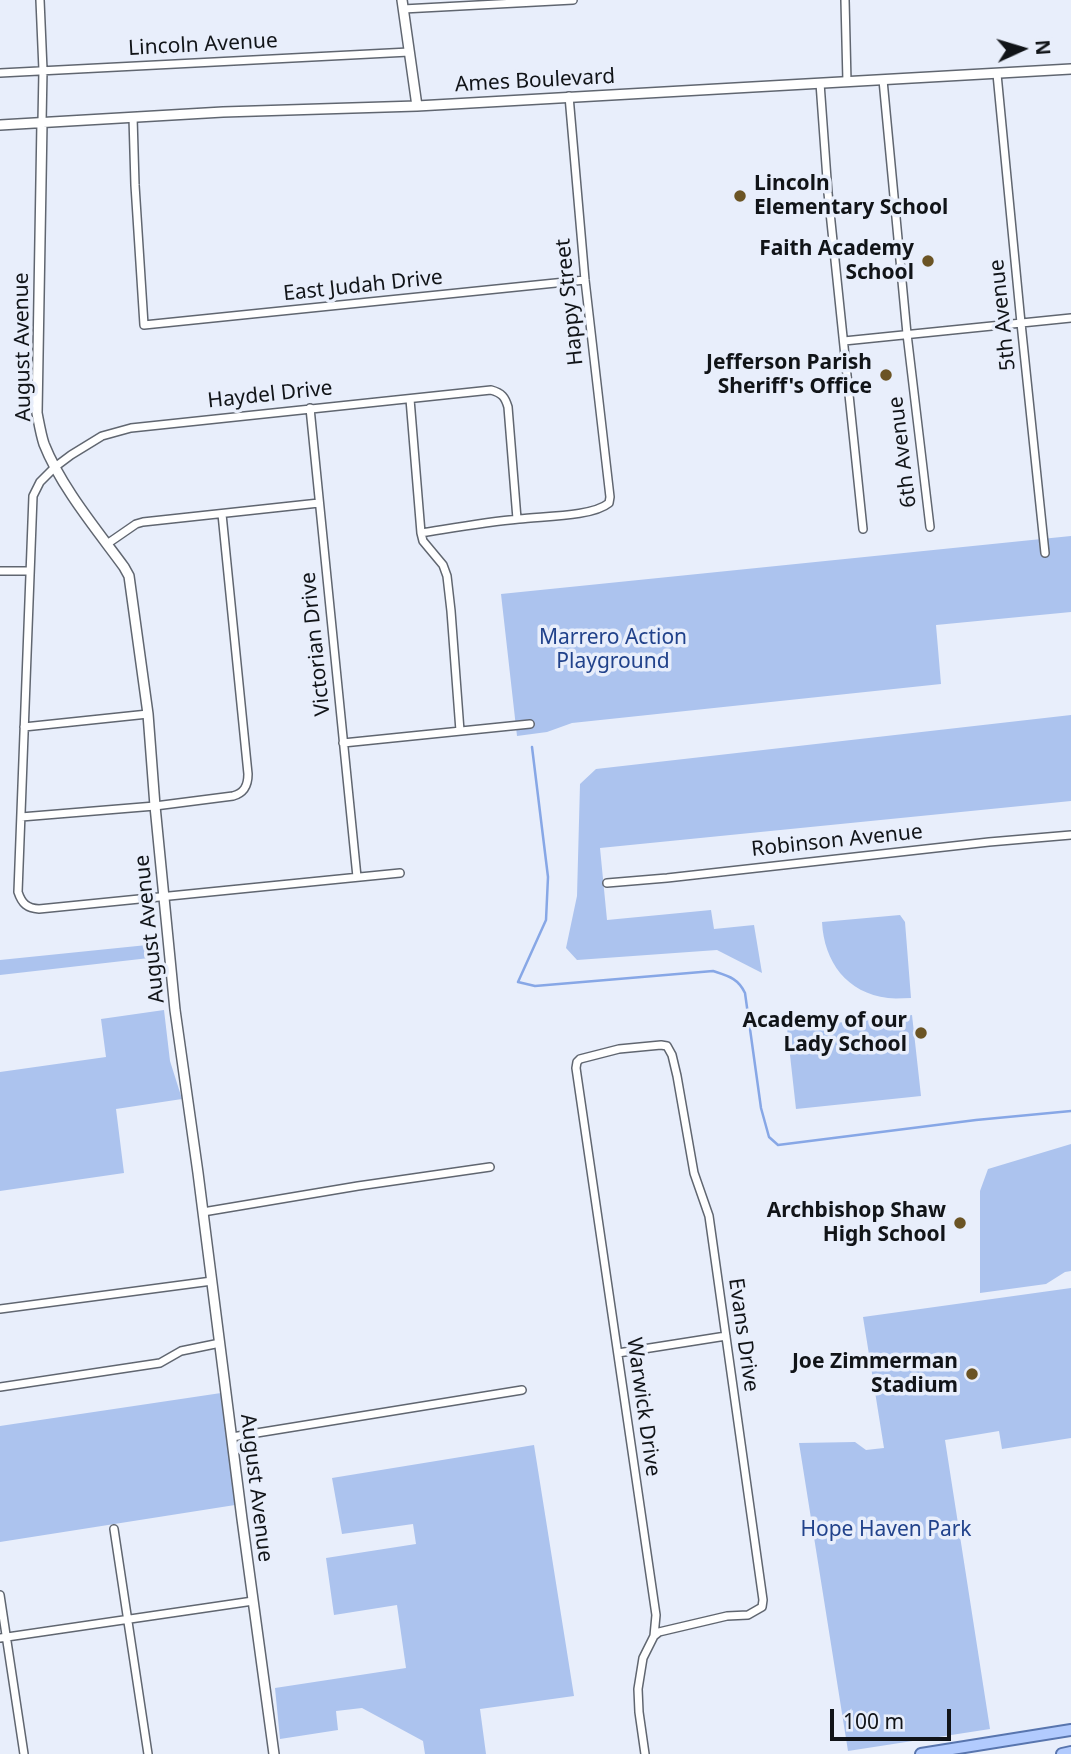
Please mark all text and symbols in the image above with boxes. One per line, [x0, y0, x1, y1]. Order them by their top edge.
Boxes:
north arrow [987, 14, 1057, 84]
street label: Lincoln Avenue [128, 28, 278, 62]
text: N [1029, 39, 1056, 56]
street label: Ames Boulevard [454, 64, 616, 98]
place label: Lincoln Elementary School [754, 171, 948, 221]
marker: Lincoln Elementary School [732, 188, 748, 204]
place label: Faith Academy School [759, 236, 914, 286]
street label: Happy Street [551, 237, 589, 367]
marker: Faith Academy School [920, 253, 936, 269]
street label: 5th Avenue [985, 258, 1021, 372]
street label: East Judah Drive [282, 265, 444, 307]
street label: August Avenue [9, 272, 37, 422]
place label: Jefferson Parish Sheriff's Office [706, 350, 872, 400]
marker: Jefferson Parish Sheriff's Office [878, 367, 894, 383]
street label: Haydel Drive [206, 376, 334, 414]
street label: 6th Avenue [884, 395, 922, 509]
street label: Victorian Drive [296, 571, 336, 717]
park label: Marrero Action Playground [539, 625, 687, 675]
street label: Robinson Avenue [750, 819, 924, 863]
street label: August Avenue [130, 854, 170, 1004]
place label: Academy of our Lady School [742, 1008, 907, 1058]
marker: Academy of our Lady School [913, 1025, 929, 1041]
place label: Archbishop Shaw High School [767, 1198, 946, 1248]
marker: Archbishop Shaw High School [952, 1215, 968, 1231]
street label: Evans Drive [723, 1277, 763, 1393]
street label: Warwick Drive [621, 1336, 665, 1478]
place label: Joe Zimmerman Stadium [792, 1349, 958, 1399]
marker: Joe Zimmerman Stadium [964, 1366, 980, 1382]
street label: August Avenue [234, 1412, 278, 1564]
park label: Hope Haven Park [800, 1517, 972, 1543]
scale bar [833, 1694, 954, 1738]
text: 100 m [843, 1707, 904, 1735]

